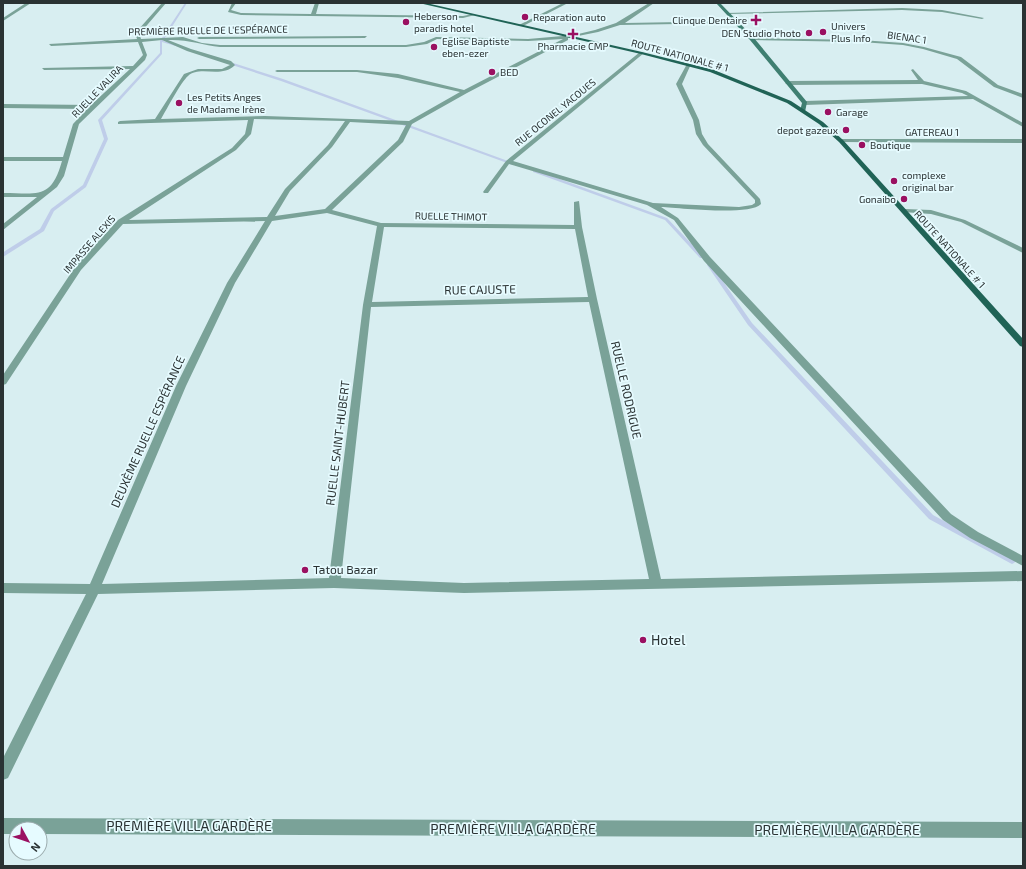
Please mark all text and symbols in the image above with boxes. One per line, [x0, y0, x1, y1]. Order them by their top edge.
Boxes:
place label: Heberson paradis hotel [414, 10, 474, 34]
place label: Reparation auto [533, 11, 606, 23]
marker: Reparation auto [520, 12, 530, 22]
place label: Clinque Dentaire [672, 14, 747, 26]
marker: Clinque Dentaire [750, 14, 762, 26]
marker: Heberson paradis hotel [401, 17, 411, 27]
place label: Univers Plus Info [831, 20, 871, 44]
street label: PREMIÈRE RUELLE DE L'ESPÉRANCE [128, 23, 288, 37]
place label: DEN Studio Photo [721, 27, 801, 39]
marker: Univers Plus Info [818, 27, 828, 37]
marker: DEN Studio Photo [804, 28, 814, 38]
street label: BIENAC 1 [887, 28, 927, 46]
marker: Pharmacie CMP [568, 29, 578, 39]
place label: Eglise Baptiste eben-ezer [442, 35, 509, 59]
street label: ROUTE NATIONALE # 1 [630, 36, 730, 74]
place label: Pharmacie CMP [538, 40, 608, 52]
marker: Eglise Baptiste eben-ezer [429, 42, 439, 52]
street label: RUELLE VALIRA [69, 62, 126, 120]
place label: BED [500, 66, 519, 78]
marker: BED [487, 67, 497, 77]
street label: RUE OCONEL YACOUES [512, 75, 598, 148]
place label: Les Petits Anges de Madame Irène [187, 91, 265, 115]
marker: Les Petits Anges de Madame Irène [174, 98, 184, 108]
place label: Garage [836, 106, 868, 118]
marker: Garage [823, 107, 833, 117]
place label: depot gazeux [777, 124, 839, 136]
marker: depot gazeux [841, 125, 851, 135]
street label: GATEREAU 1 [905, 126, 959, 138]
place label: Boutique [870, 139, 911, 151]
marker: Boutique [857, 140, 867, 150]
place label: complexe original bar [902, 169, 954, 193]
marker: complexe original bar [889, 176, 899, 186]
place label: Gonaibo [859, 193, 896, 205]
marker: Gonaibo [899, 194, 909, 204]
street label: ROUTE NATIONALE # 1 [912, 208, 988, 290]
street label: RUELLE THIMOT [415, 209, 488, 223]
street label: IMPASSE ALEXIS [60, 212, 118, 276]
street label: RUE CAJUSTE [444, 281, 516, 297]
street label: RUELLE RODRIGUE [609, 339, 645, 440]
street label: DEUXÈME RUELLE ESPÉRANCE [107, 353, 187, 510]
street label: RUELLE SAINT-HUBERT [322, 380, 352, 506]
place label: Tatou Bazar [313, 562, 378, 576]
marker: Tatou Bazar [300, 565, 310, 575]
place label: Hotel [651, 631, 686, 648]
marker: Hotel [638, 635, 648, 645]
street label: PREMIÈRE VILLA GARDÈRE [106, 817, 272, 834]
street label: PREMIÈRE VILLA GARDÈRE [430, 820, 596, 837]
north arrow [8, 821, 48, 861]
street label: PREMIÈRE VILLA GARDÈRE [754, 821, 920, 838]
text: N [28, 841, 44, 855]

